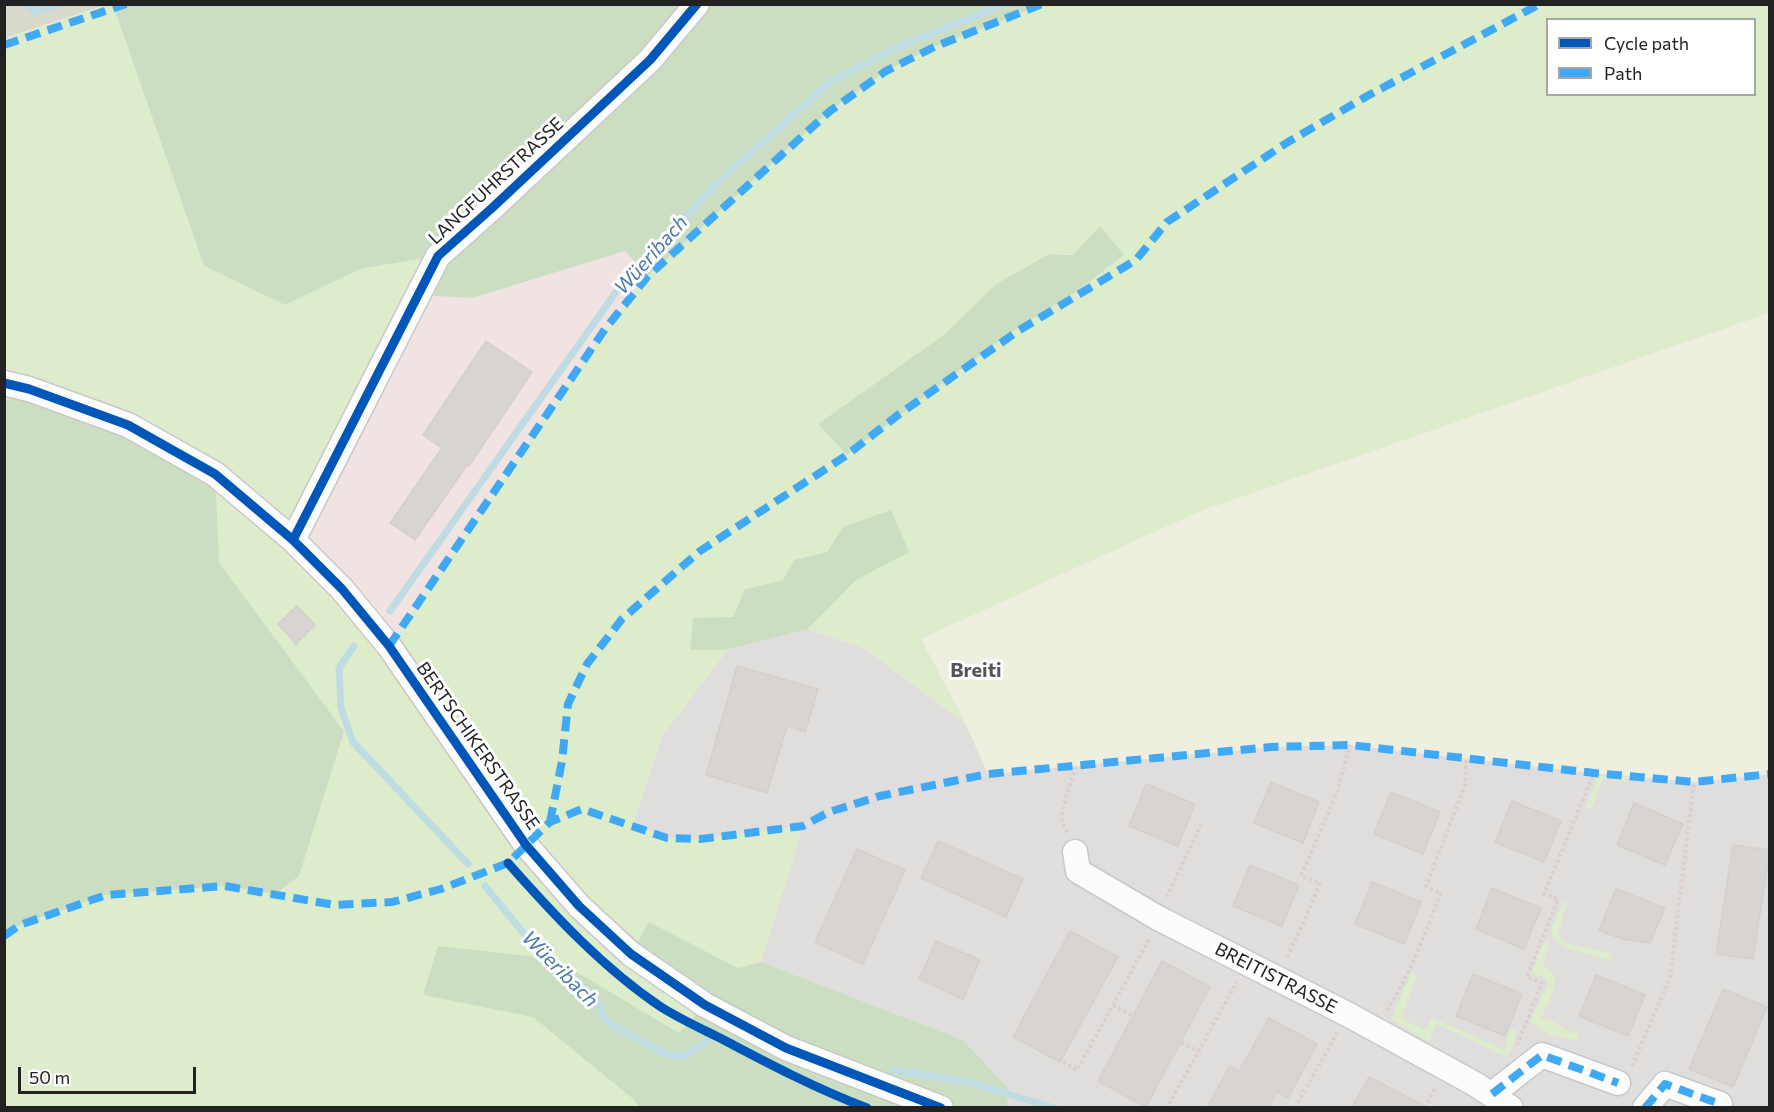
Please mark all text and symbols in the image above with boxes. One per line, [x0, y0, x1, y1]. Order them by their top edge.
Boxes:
legend [1546, 18, 1756, 96]
text: Cycle path [1604, 32, 1689, 54]
text: Path [1604, 62, 1642, 84]
street label: LANGFUHRSTRASSE [424, 113, 568, 249]
water label: Wüeribach [609, 211, 693, 299]
street label: BERTSCHIKERSTRASSE [412, 658, 544, 834]
district label: Breiti [950, 658, 1002, 682]
water label: Wüeribach [517, 926, 603, 1012]
street label: BREITISTRASSE [1211, 938, 1341, 1018]
scale bar [21, 1055, 200, 1093]
text: 50 m [29, 1066, 70, 1088]

